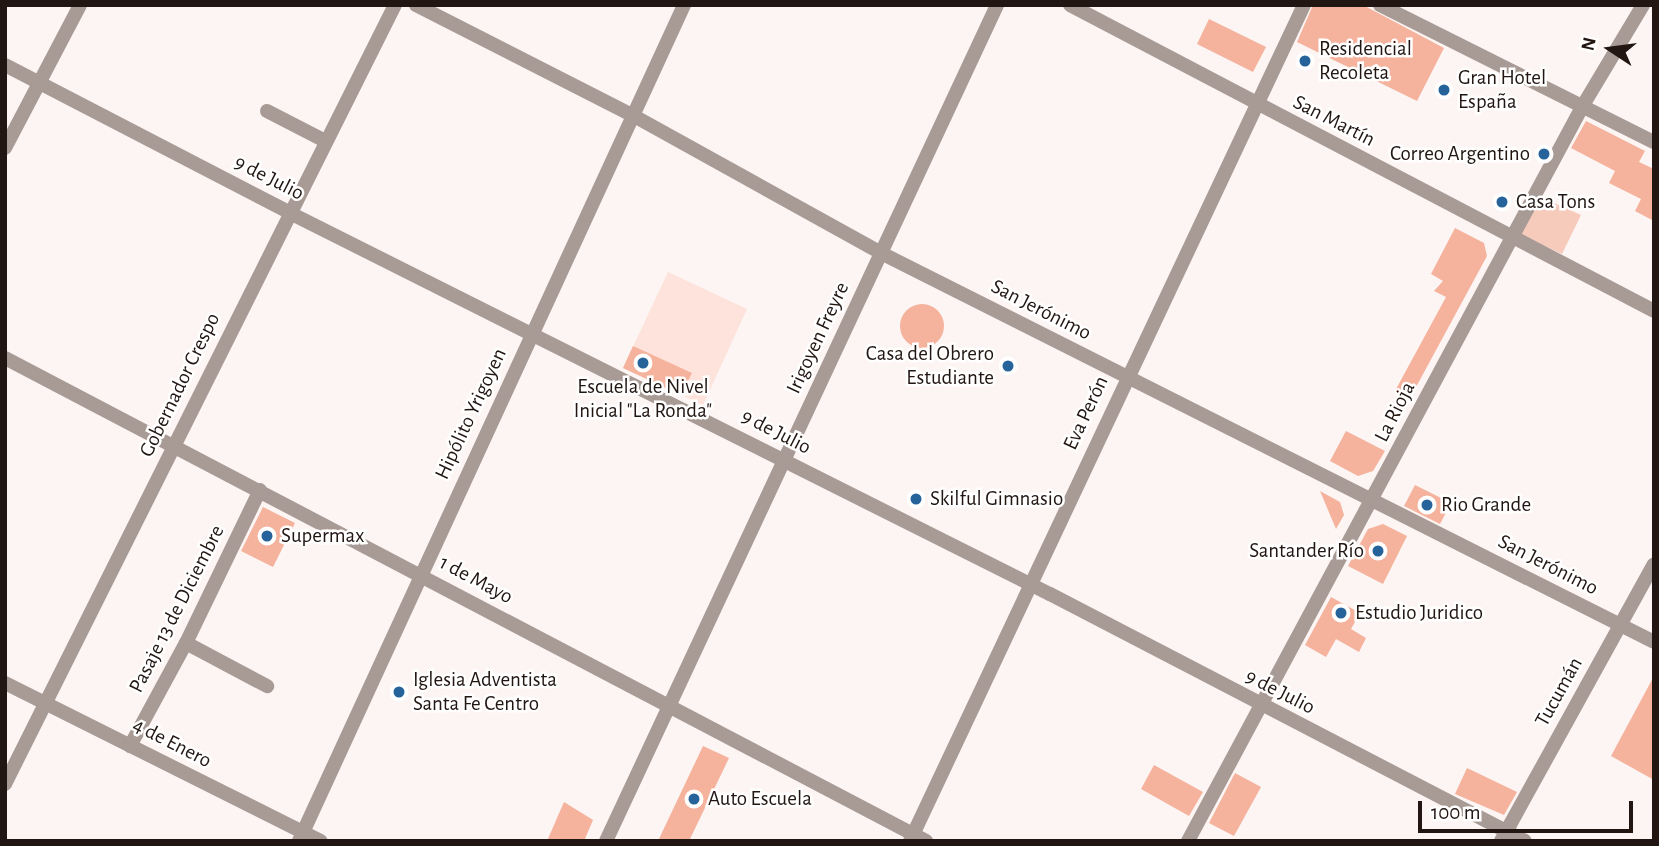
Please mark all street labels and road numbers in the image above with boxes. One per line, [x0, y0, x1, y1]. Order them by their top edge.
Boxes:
street label: San Martín [1289, 90, 1379, 152]
street label: 9 de Julio [230, 150, 308, 206]
street label: San Jerónimo [987, 274, 1095, 346]
street label: Irigoyen Freyre [781, 278, 855, 398]
street label: Gobernador Crespo [134, 309, 226, 461]
street label: Hipólito Yrigoyen [430, 344, 512, 484]
street label: Eva Perón [1058, 372, 1114, 454]
street label: La Rioja [1369, 378, 1421, 446]
street label: 9 de Julio [737, 404, 815, 460]
street label: Pasaje 13 de Diciembre [124, 521, 230, 697]
street label: San Jerónimo [1494, 529, 1602, 601]
street label: 1 de Mayo [435, 550, 517, 610]
street label: Tucumán [1530, 653, 1588, 731]
street label: 9 de Julio [1241, 664, 1319, 720]
street label: 4 de Enero [128, 712, 216, 774]

